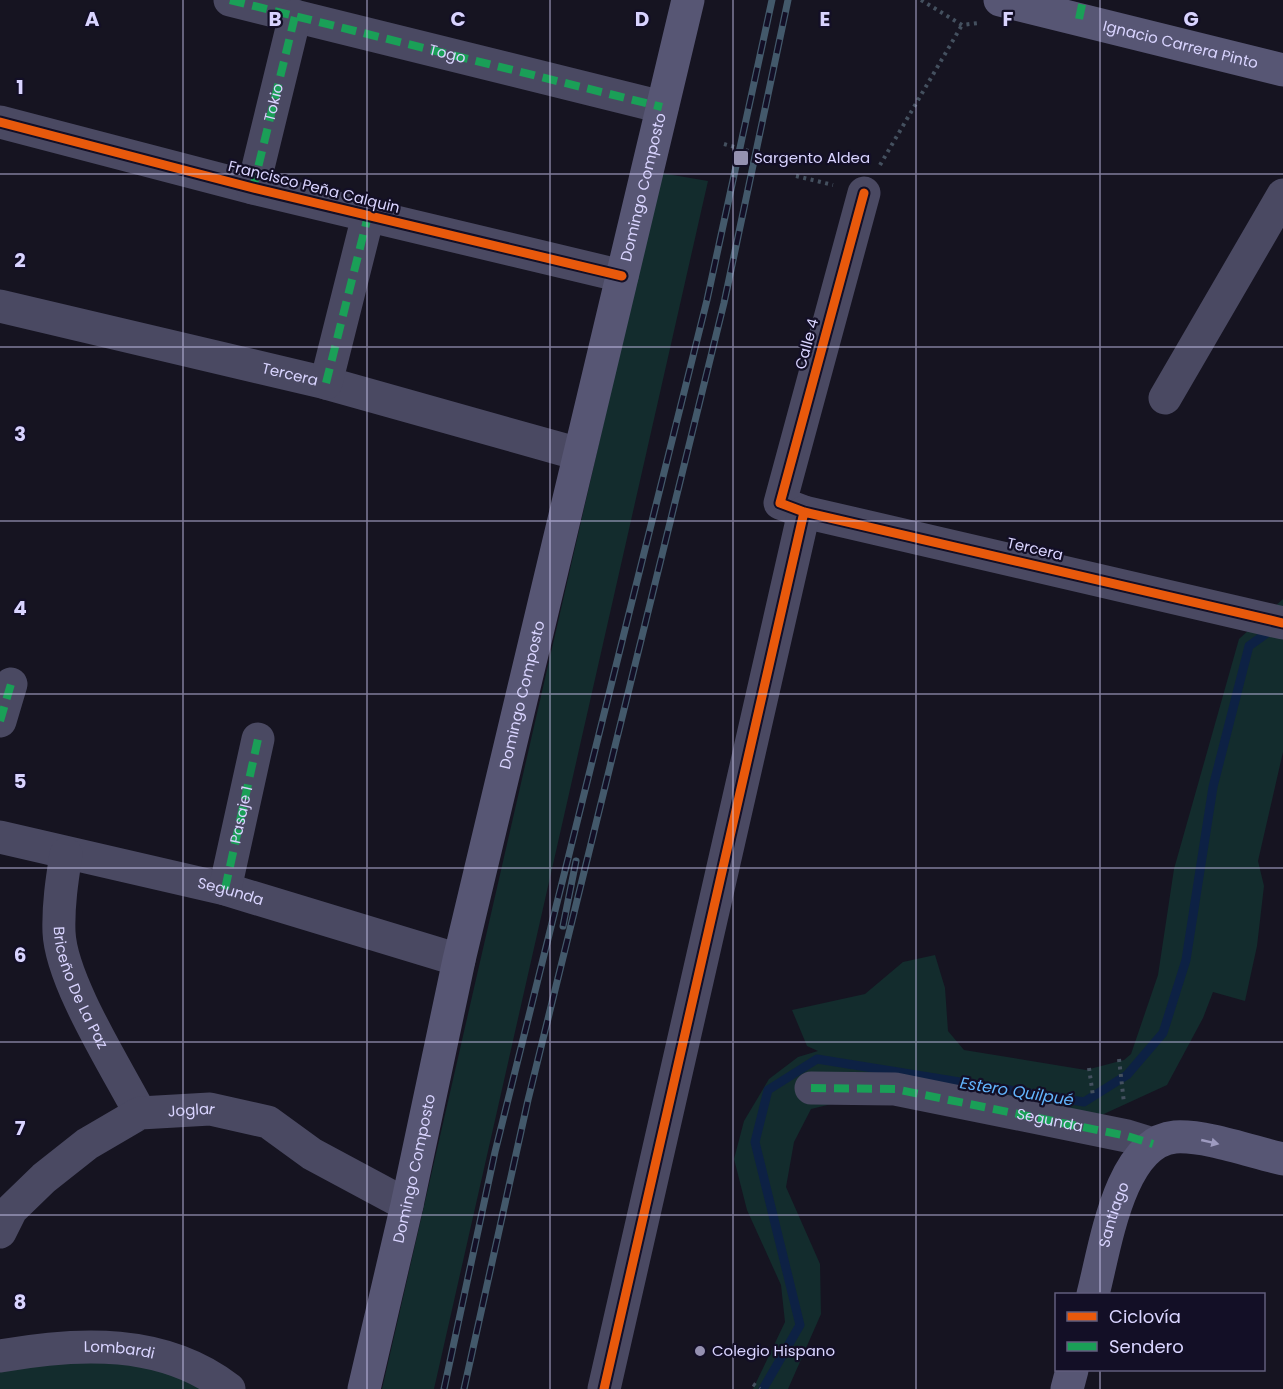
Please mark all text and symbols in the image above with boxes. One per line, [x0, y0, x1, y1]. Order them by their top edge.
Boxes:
text: A [85, 5, 100, 33]
text: B [268, 5, 282, 33]
text: C [450, 5, 466, 33]
text: D [635, 5, 649, 33]
text: E [820, 5, 830, 33]
text: F [1003, 5, 1014, 33]
text: G [1183, 5, 1199, 33]
street label: Ignacio Carrera Pinto [1101, 15, 1260, 73]
street label: Togo [427, 39, 468, 68]
text: 1 [16, 73, 24, 101]
street label: Tokio [259, 81, 288, 124]
street label: Domingo Composto [615, 111, 671, 263]
place label: Sargento Aldea [754, 147, 870, 168]
marker: Sargento Aldea [732, 149, 750, 167]
street label: Francisco Peña Calquin [226, 155, 402, 218]
text: 2 [14, 246, 26, 274]
street label: Calle 4 [790, 316, 823, 372]
street label: Tercera [260, 357, 320, 391]
text: 3 [14, 420, 26, 448]
street label: Tercera [1005, 532, 1065, 565]
text: 4 [13, 594, 27, 622]
street label: Domingo Composto [494, 618, 550, 771]
text: 5 [14, 767, 27, 795]
street label: Pasaje 1 [224, 784, 257, 846]
street label: Segunda [196, 872, 266, 910]
street label: Briceño De La Paz [49, 926, 114, 1052]
text: 6 [14, 941, 26, 969]
water label: Estero Quilpué [958, 1071, 1076, 1112]
street label: Domingo Composto [387, 1092, 440, 1245]
street label: Joglar [167, 1098, 217, 1121]
street label: Segunda [1015, 1103, 1085, 1137]
text: 7 [15, 1114, 26, 1142]
one-way arrow [1200, 1137, 1219, 1147]
street label: Santiago [1093, 1178, 1134, 1250]
text: 8 [14, 1288, 26, 1316]
legend [1055, 1293, 1265, 1371]
text: Ciclovía [1109, 1304, 1181, 1329]
text: Sendero [1109, 1334, 1184, 1359]
street label: Lombardi [84, 1336, 157, 1364]
place label: Colegio Hispano [712, 1340, 835, 1361]
marker: Colegio Hispano [693, 1344, 707, 1358]

